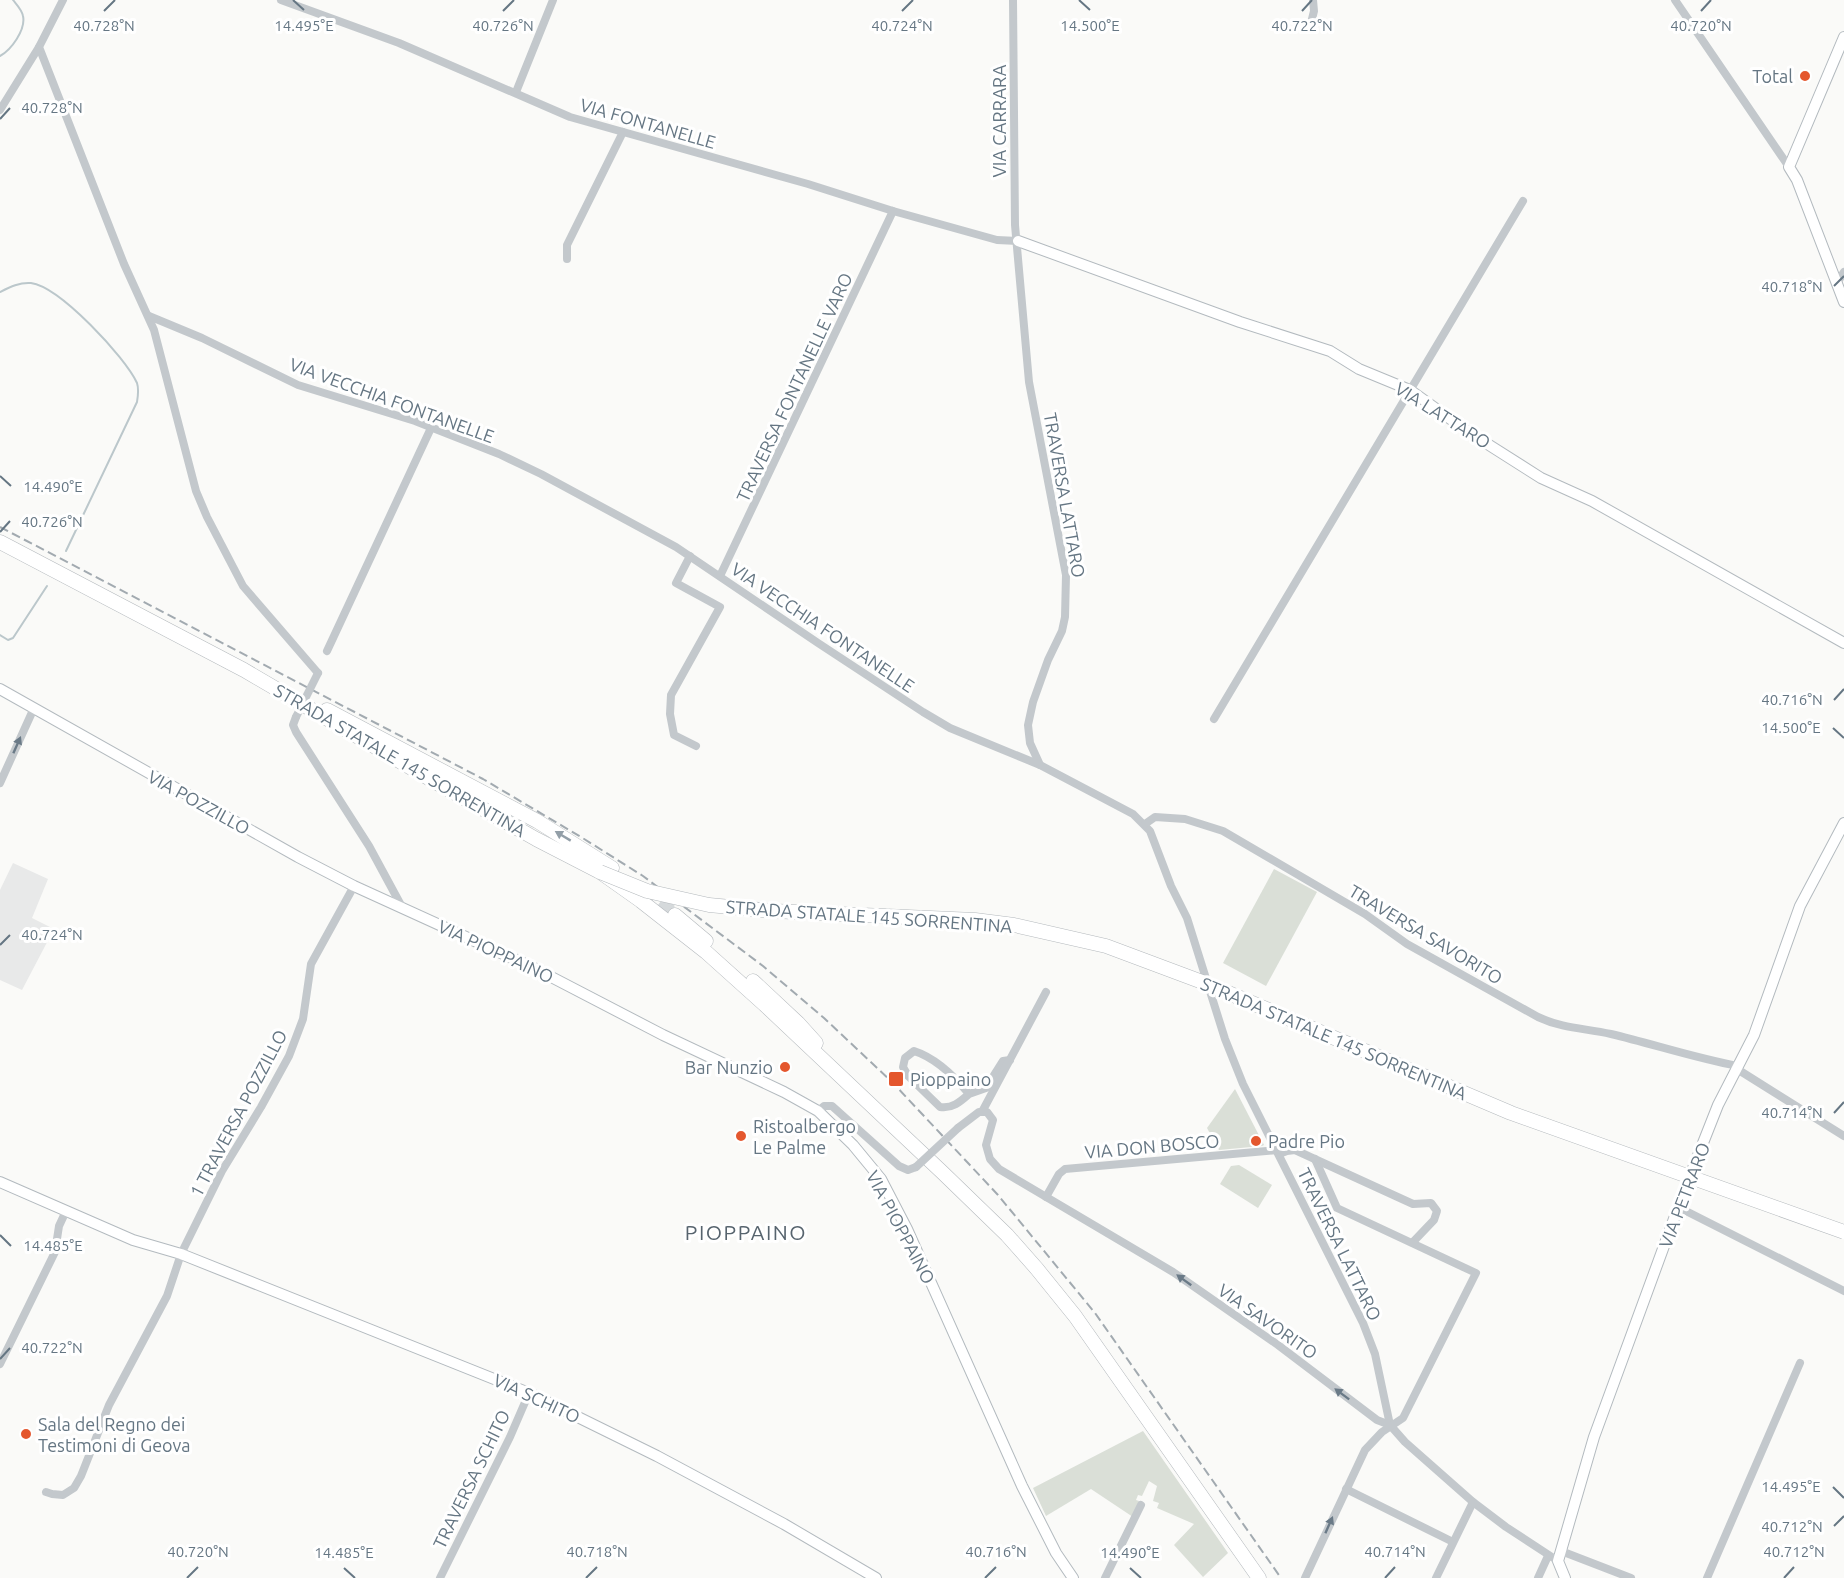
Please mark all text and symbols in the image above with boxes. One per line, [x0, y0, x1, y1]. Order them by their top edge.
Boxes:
text: 40.728°N [73, 17, 135, 34]
text: 14.495°E [274, 17, 334, 34]
text: 40.726°N [472, 17, 534, 34]
text: 40.724°N [871, 17, 933, 34]
text: 14.500°E [1060, 17, 1120, 34]
text: 40.722°N [1271, 17, 1333, 34]
text: 40.720°N [1670, 17, 1732, 34]
street label: VIA CARRARA [989, 64, 1009, 178]
place label: Total [1752, 66, 1793, 86]
marker: Total [1798, 69, 1812, 83]
street label: VIA FONTANELLE [578, 94, 718, 152]
text: 40.728°N [21, 99, 83, 116]
street label: TRAVERSA FONTANELLE VARO [732, 269, 856, 505]
text: 40.718°N [1761, 278, 1823, 295]
street label: VIA VECCHIA FONTANELLE [287, 354, 497, 446]
street label: VIA LATTARO [1392, 378, 1494, 452]
street label: TRAVERSA LATTARO [1041, 411, 1089, 579]
text: 14.490°E [23, 478, 83, 495]
text: 40.726°N [21, 513, 83, 530]
street label: VIA VECCHIA FONTANELLE [728, 558, 918, 696]
street label: STRADA STATALE 145 SORRENTINA [271, 680, 530, 841]
text: 40.716°N [1761, 691, 1823, 708]
text: 14.500°E [1761, 719, 1821, 736]
one-way arrow [12, 736, 22, 754]
street label: VIA POZZILLO [145, 766, 253, 838]
one-way arrow [555, 830, 571, 841]
street label: TRAVERSA SAVORITO [1346, 880, 1506, 988]
street label: STRADA STATALE 145 SORRENTINA [725, 896, 1013, 936]
street label: VIA PIOPPAINO [435, 916, 557, 986]
text: 40.724°N [21, 926, 83, 943]
street label: STRADA STATALE 145 SORRENTINA [1198, 973, 1470, 1103]
street label: 1 TRAVERSA POZZILLO [185, 1026, 291, 1200]
place label: Bar Nunzio [685, 1057, 773, 1077]
marker: Bar Nunzio [778, 1060, 792, 1074]
place label: Pioppaino [910, 1069, 991, 1089]
marker: Pioppaino [887, 1070, 905, 1088]
text: 40.714°N [1761, 1104, 1823, 1121]
place label: Ristoalbergo Le Palme [753, 1116, 856, 1157]
marker: Ristoalbergo Le Palme [734, 1129, 748, 1143]
street label: VIA DON BOSCO [1084, 1130, 1220, 1162]
place label: Padre Pio [1268, 1131, 1345, 1151]
marker: Padre Pio [1249, 1134, 1263, 1148]
street label: VIA PETRARO [1655, 1139, 1713, 1251]
street label: TRAVERSA LATTARO [1294, 1164, 1386, 1324]
street label: VIA PIOPPAINO [863, 1167, 939, 1287]
district label: PIOPPAINO [685, 1220, 807, 1244]
text: 14.485°E [23, 1237, 83, 1254]
one-way arrow [1176, 1274, 1191, 1286]
street label: VIA SAVORITO [1214, 1279, 1322, 1363]
text: 40.722°N [21, 1339, 83, 1356]
street label: VIA SCHITO [491, 1369, 583, 1427]
one-way arrow [1334, 1388, 1349, 1400]
street label: TRAVERSA SCHITO [429, 1406, 513, 1552]
place label: Sala del Regno dei Testimoni di Geova [38, 1414, 191, 1455]
marker: Sala del Regno dei Testimoni di Geova [19, 1427, 33, 1441]
text: 14.495°E [1761, 1478, 1821, 1495]
one-way arrow [1325, 1516, 1334, 1533]
text: 40.712°N [1761, 1518, 1823, 1535]
text: 40.720°N [167, 1543, 229, 1560]
text: 40.718°N [566, 1543, 628, 1560]
text: 40.716°N [965, 1543, 1027, 1560]
text: 40.714°N [1364, 1543, 1426, 1560]
text: 40.712°N [1763, 1543, 1825, 1560]
text: 14.485°E [314, 1544, 374, 1561]
text: 14.490°E [1100, 1544, 1160, 1561]

